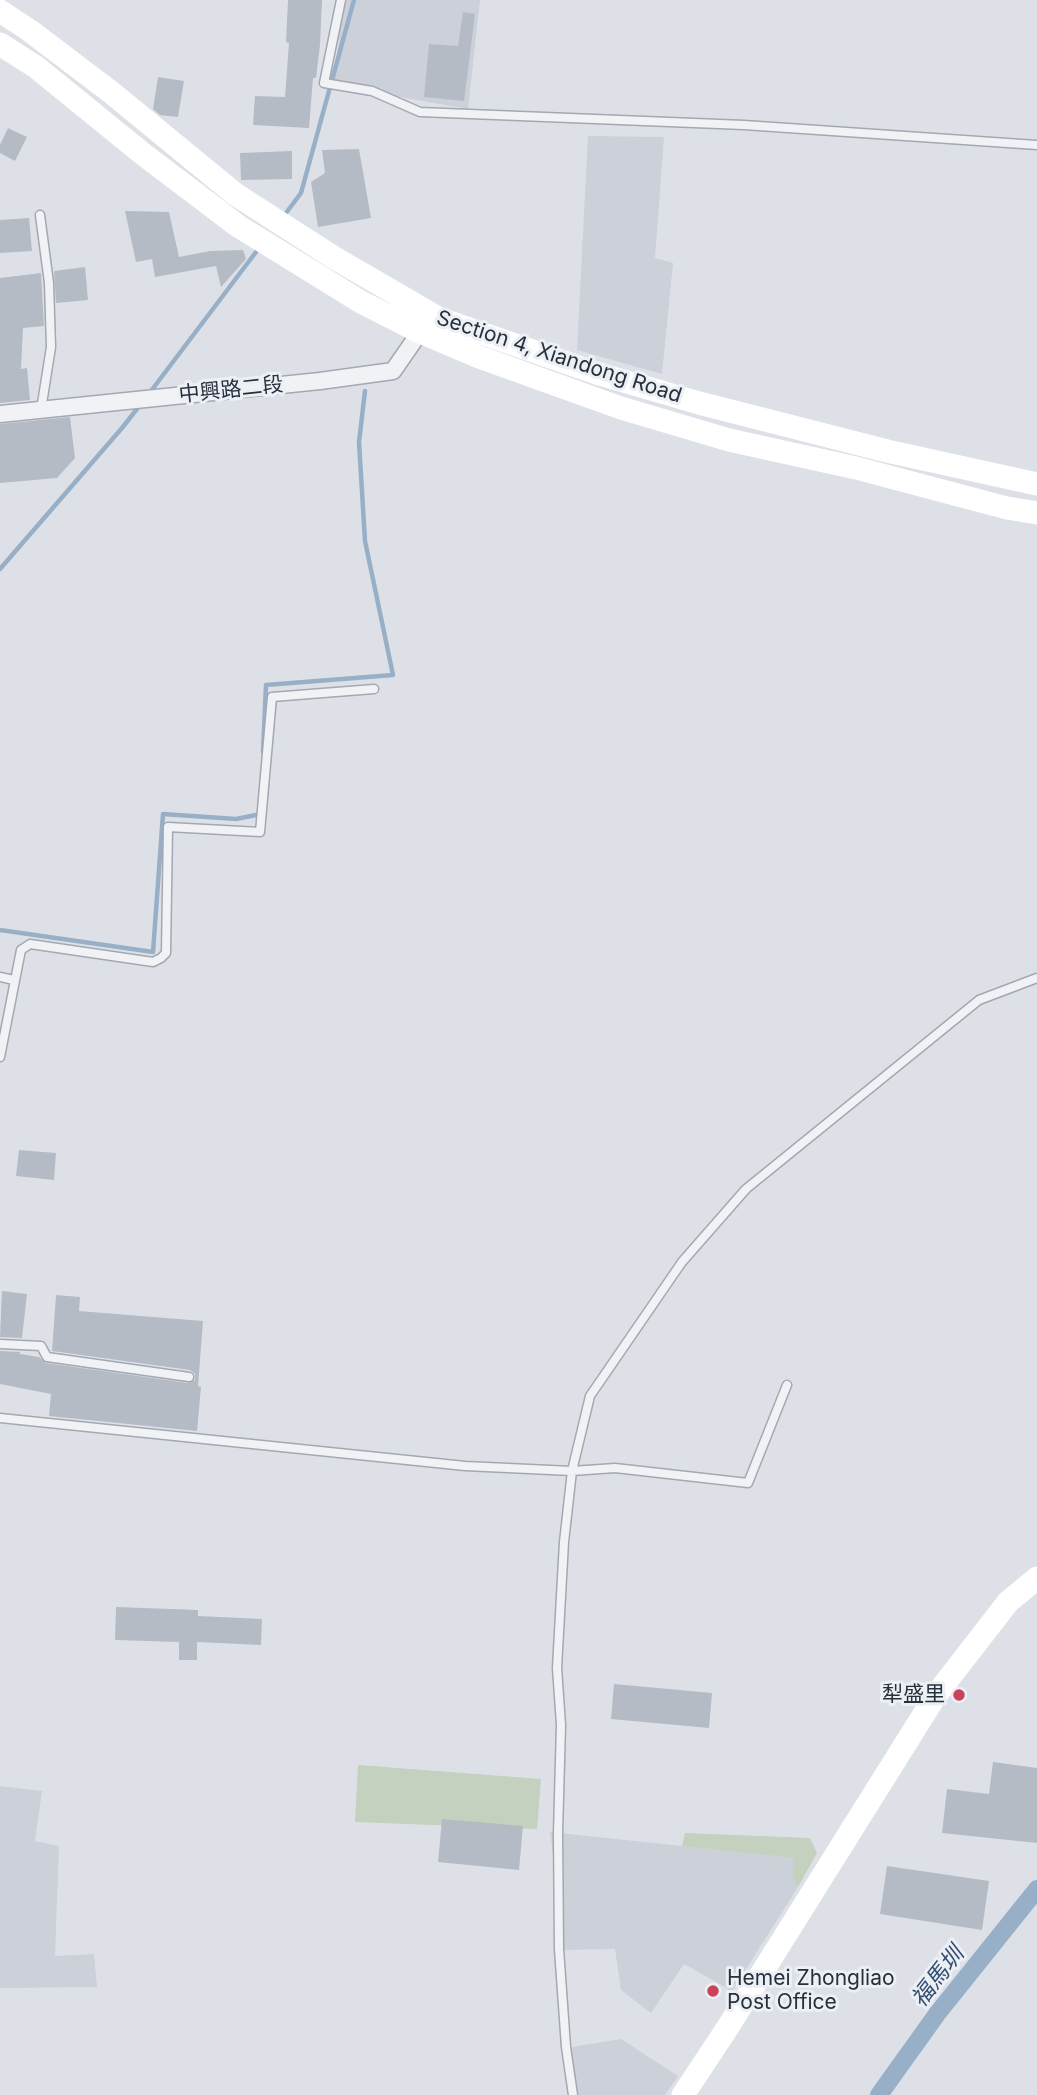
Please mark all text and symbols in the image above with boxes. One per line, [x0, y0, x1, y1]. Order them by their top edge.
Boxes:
street label: Section 4, Xiandong Road [433, 305, 685, 409]
street label: 中興路二段 [177, 372, 285, 408]
place label: 犁盛里 [882, 1682, 945, 1708]
marker: 犁盛里 [951, 1687, 967, 1703]
water label: 福馬圳 [906, 1941, 970, 2013]
place label: Hemei Zhongliao Post Office [727, 1966, 895, 2016]
marker: Hemei Zhongliao Post Office [705, 1983, 721, 1999]

